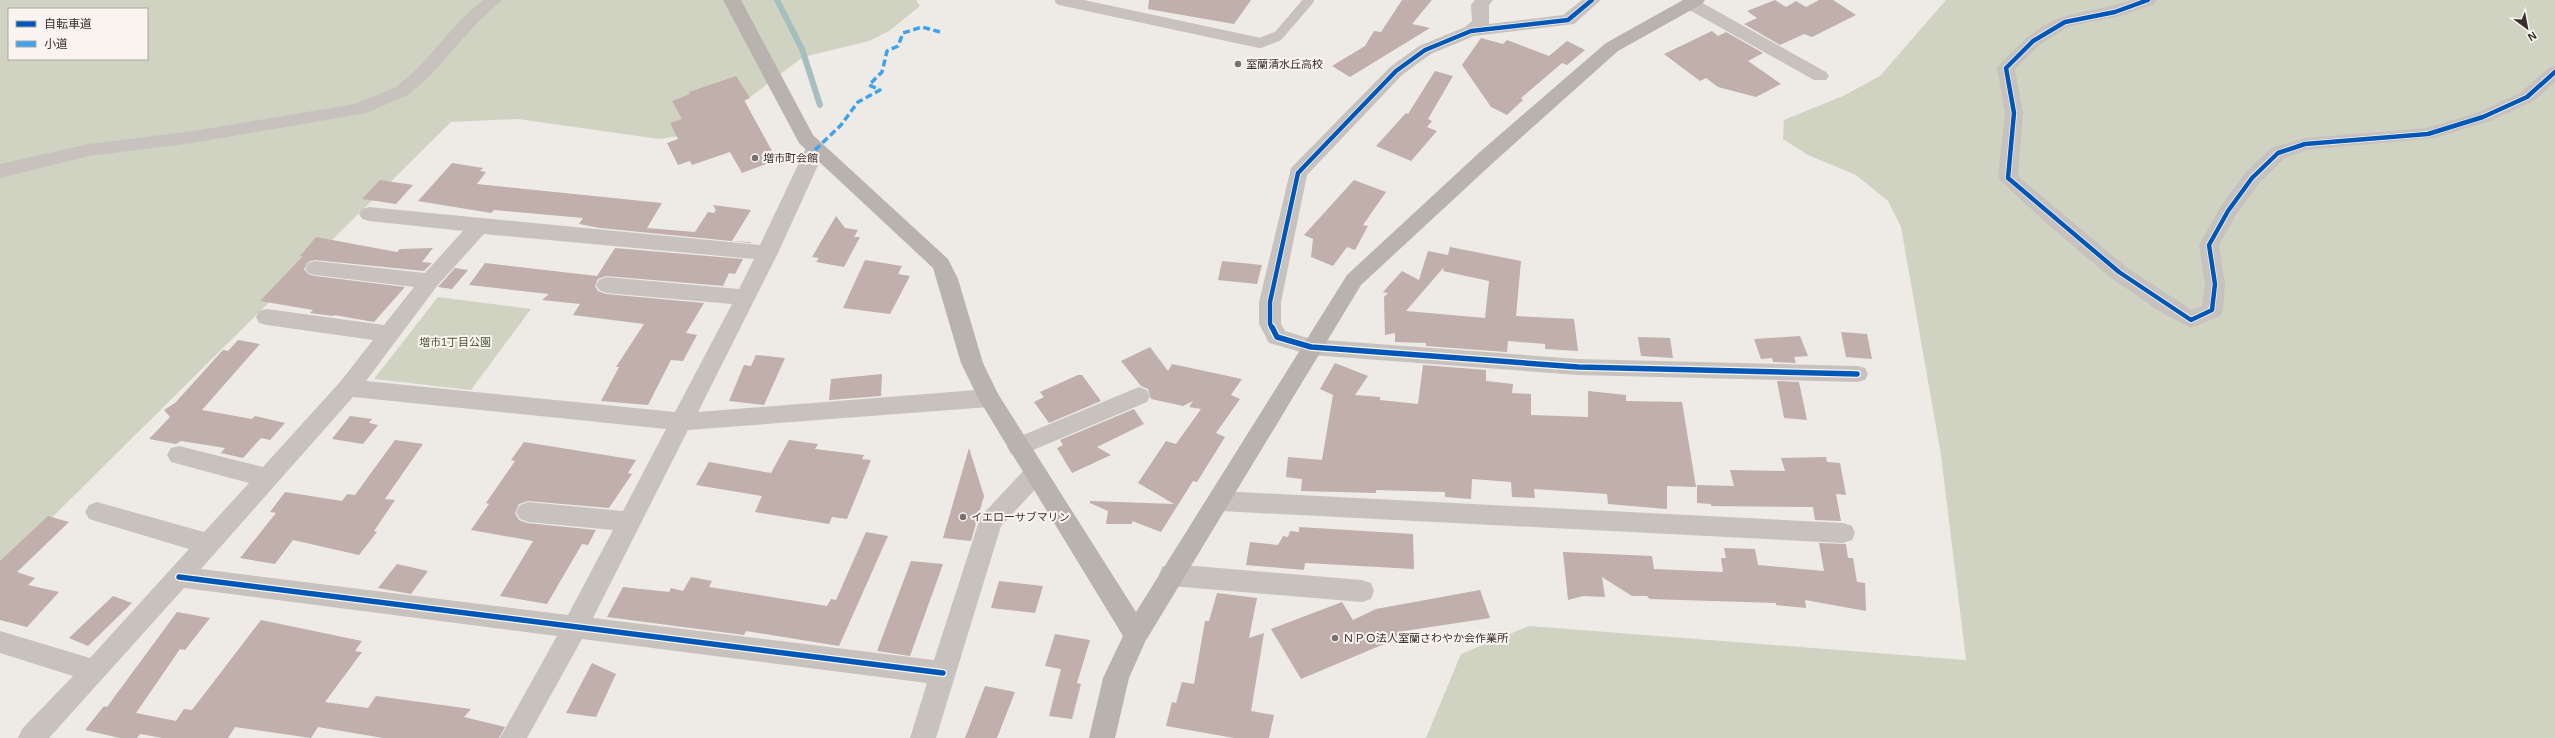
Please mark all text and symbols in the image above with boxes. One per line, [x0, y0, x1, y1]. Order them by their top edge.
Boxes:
legend [8, 8, 148, 60]
north arrow [2507, 8, 2547, 48]
text: 自転車道 [44, 17, 92, 31]
text: N [2526, 29, 2539, 44]
text: 小道 [44, 37, 68, 51]
place label: 室蘭清水丘高校 [1246, 58, 1323, 70]
marker: 室蘭清水丘高校 [1233, 59, 1243, 69]
place label: 増市町会館 [763, 152, 818, 164]
marker: 増市町会館 [750, 153, 760, 163]
park label: 増市1丁目公園 [419, 336, 491, 348]
place label: イエローサブマリン [971, 511, 1070, 523]
marker: イエローサブマリン [958, 512, 968, 522]
place label: ＮＰＯ法人室蘭さわやか会作業所 [1343, 632, 1509, 644]
marker: ＮＰＯ法人室蘭さわやか会作業所 [1330, 633, 1340, 643]

